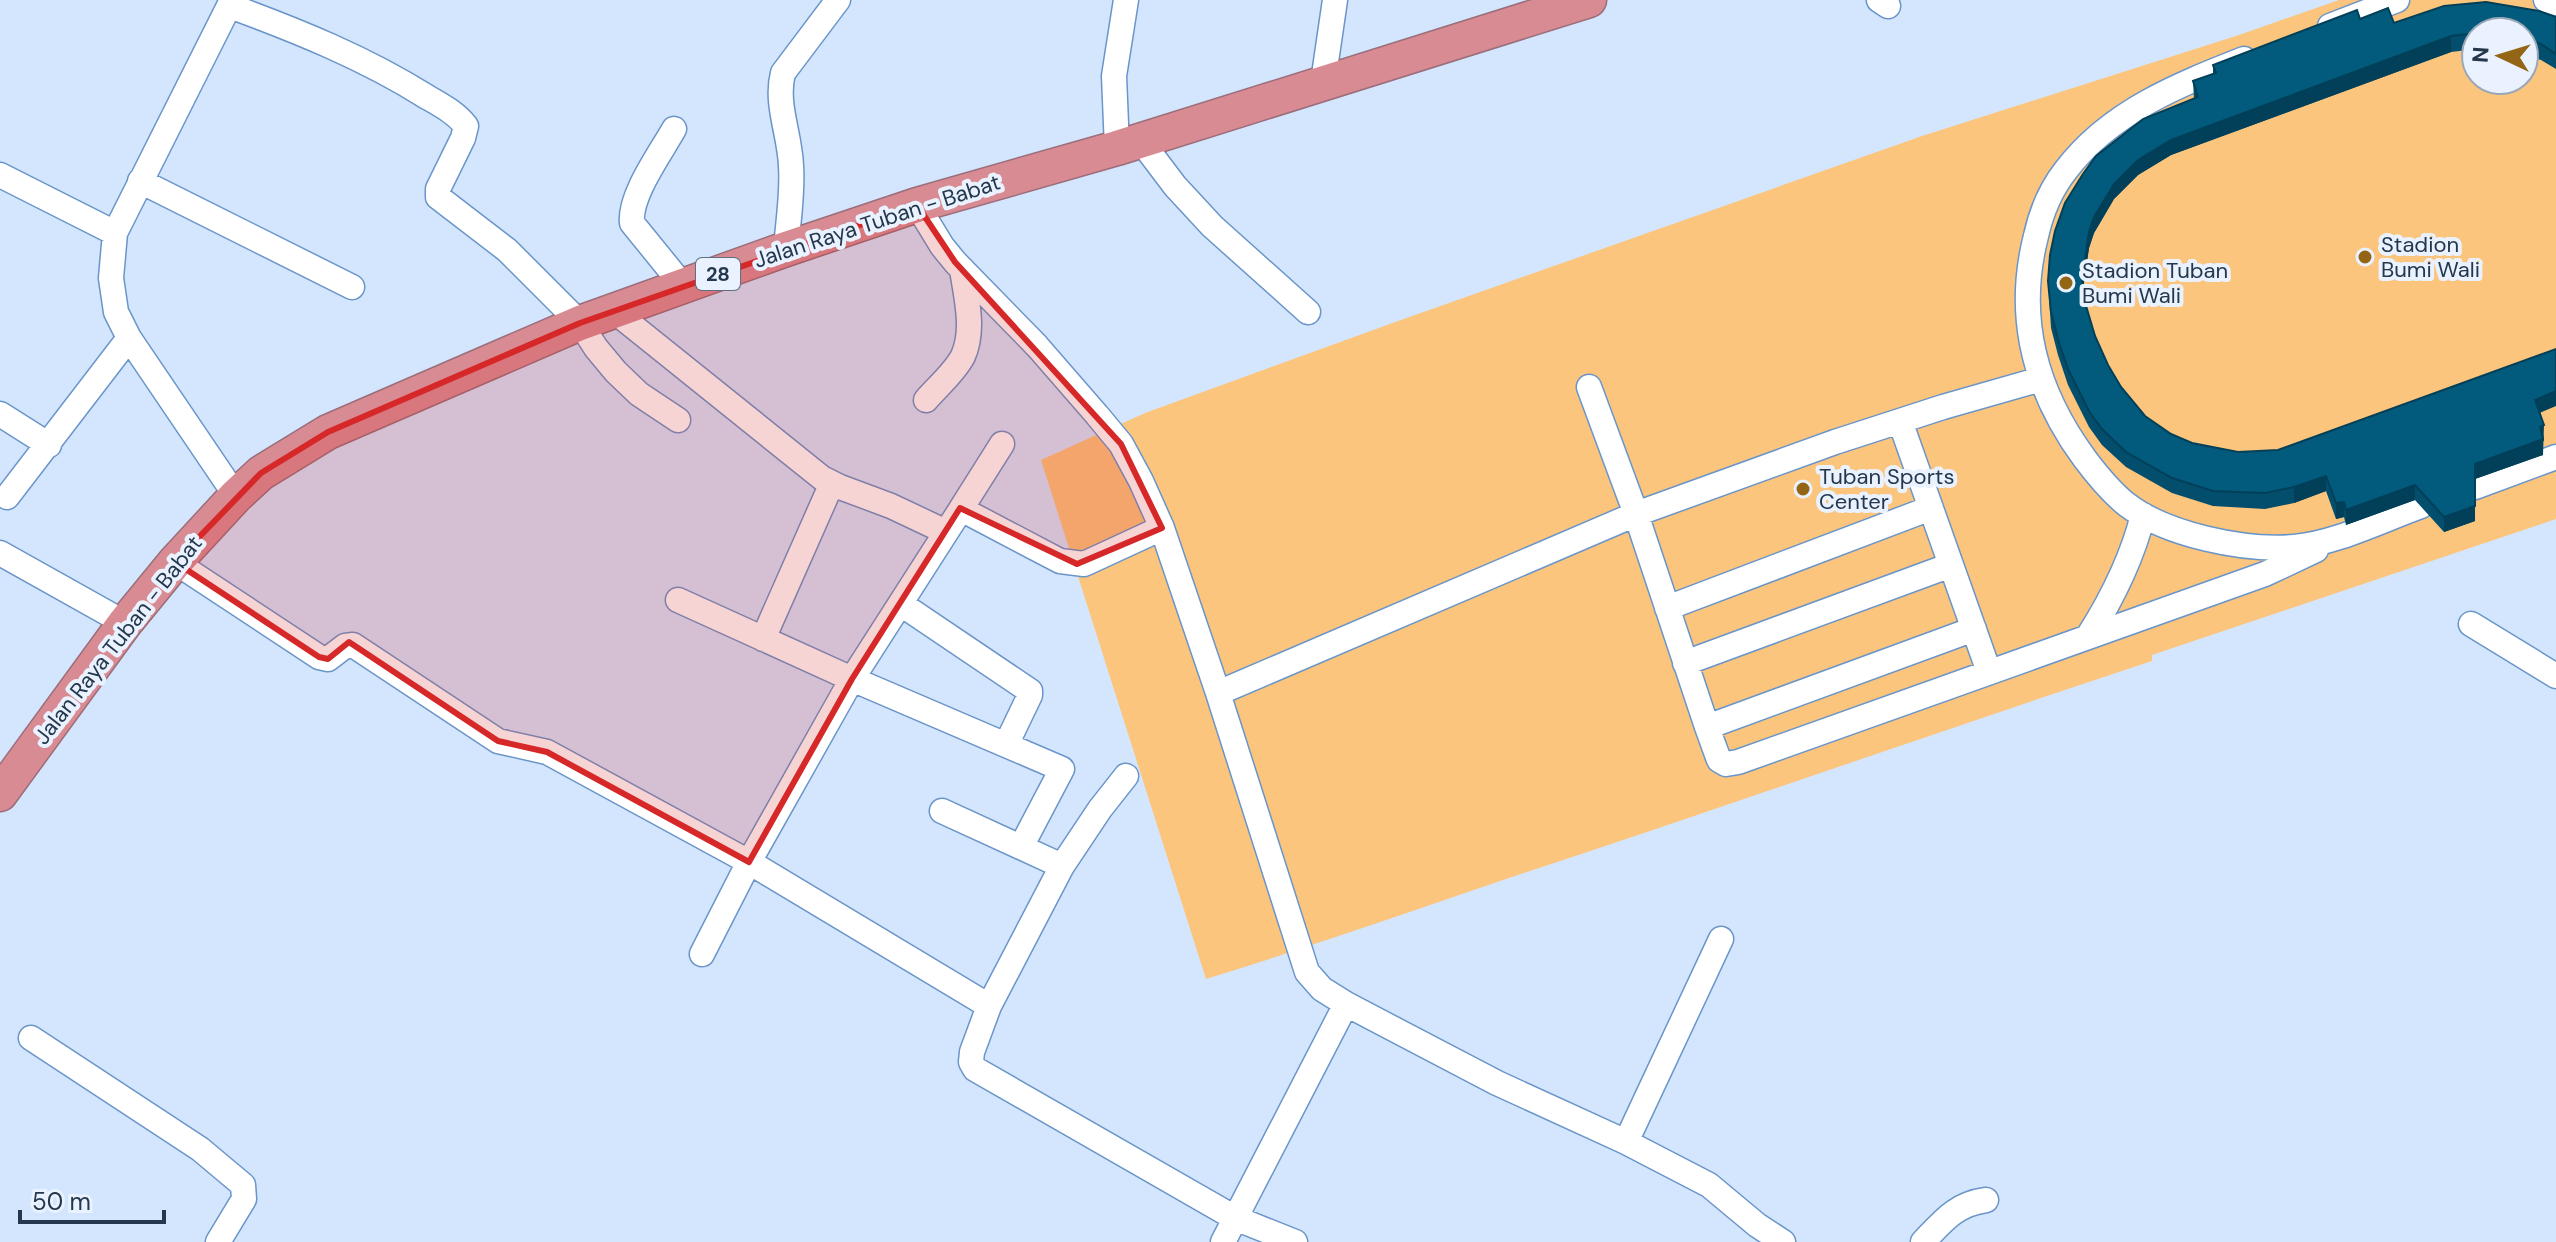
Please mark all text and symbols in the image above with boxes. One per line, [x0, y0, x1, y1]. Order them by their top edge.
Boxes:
north arrow [2460, 16, 2540, 96]
text: N [2466, 46, 2496, 64]
street label: Jalan Raya Tuban - Babat [750, 167, 1004, 275]
place label: Stadion Bumi Wali [2381, 230, 2480, 284]
marker: Stadion Bumi Wali [2356, 248, 2374, 266]
place label: Stadion Tuban Bumi Wali [2082, 256, 2228, 310]
road number: 28 [696, 258, 740, 290]
marker: Stadion Tuban Bumi Wali [2057, 274, 2075, 292]
place label: Tuban Sports Center [1819, 462, 1954, 516]
marker: Tuban Sports Center [1794, 480, 1812, 498]
street label: Jalan Raya Tuban - Babat [27, 530, 209, 750]
scale bar [20, 1174, 164, 1224]
text: 50 m [32, 1186, 91, 1217]

